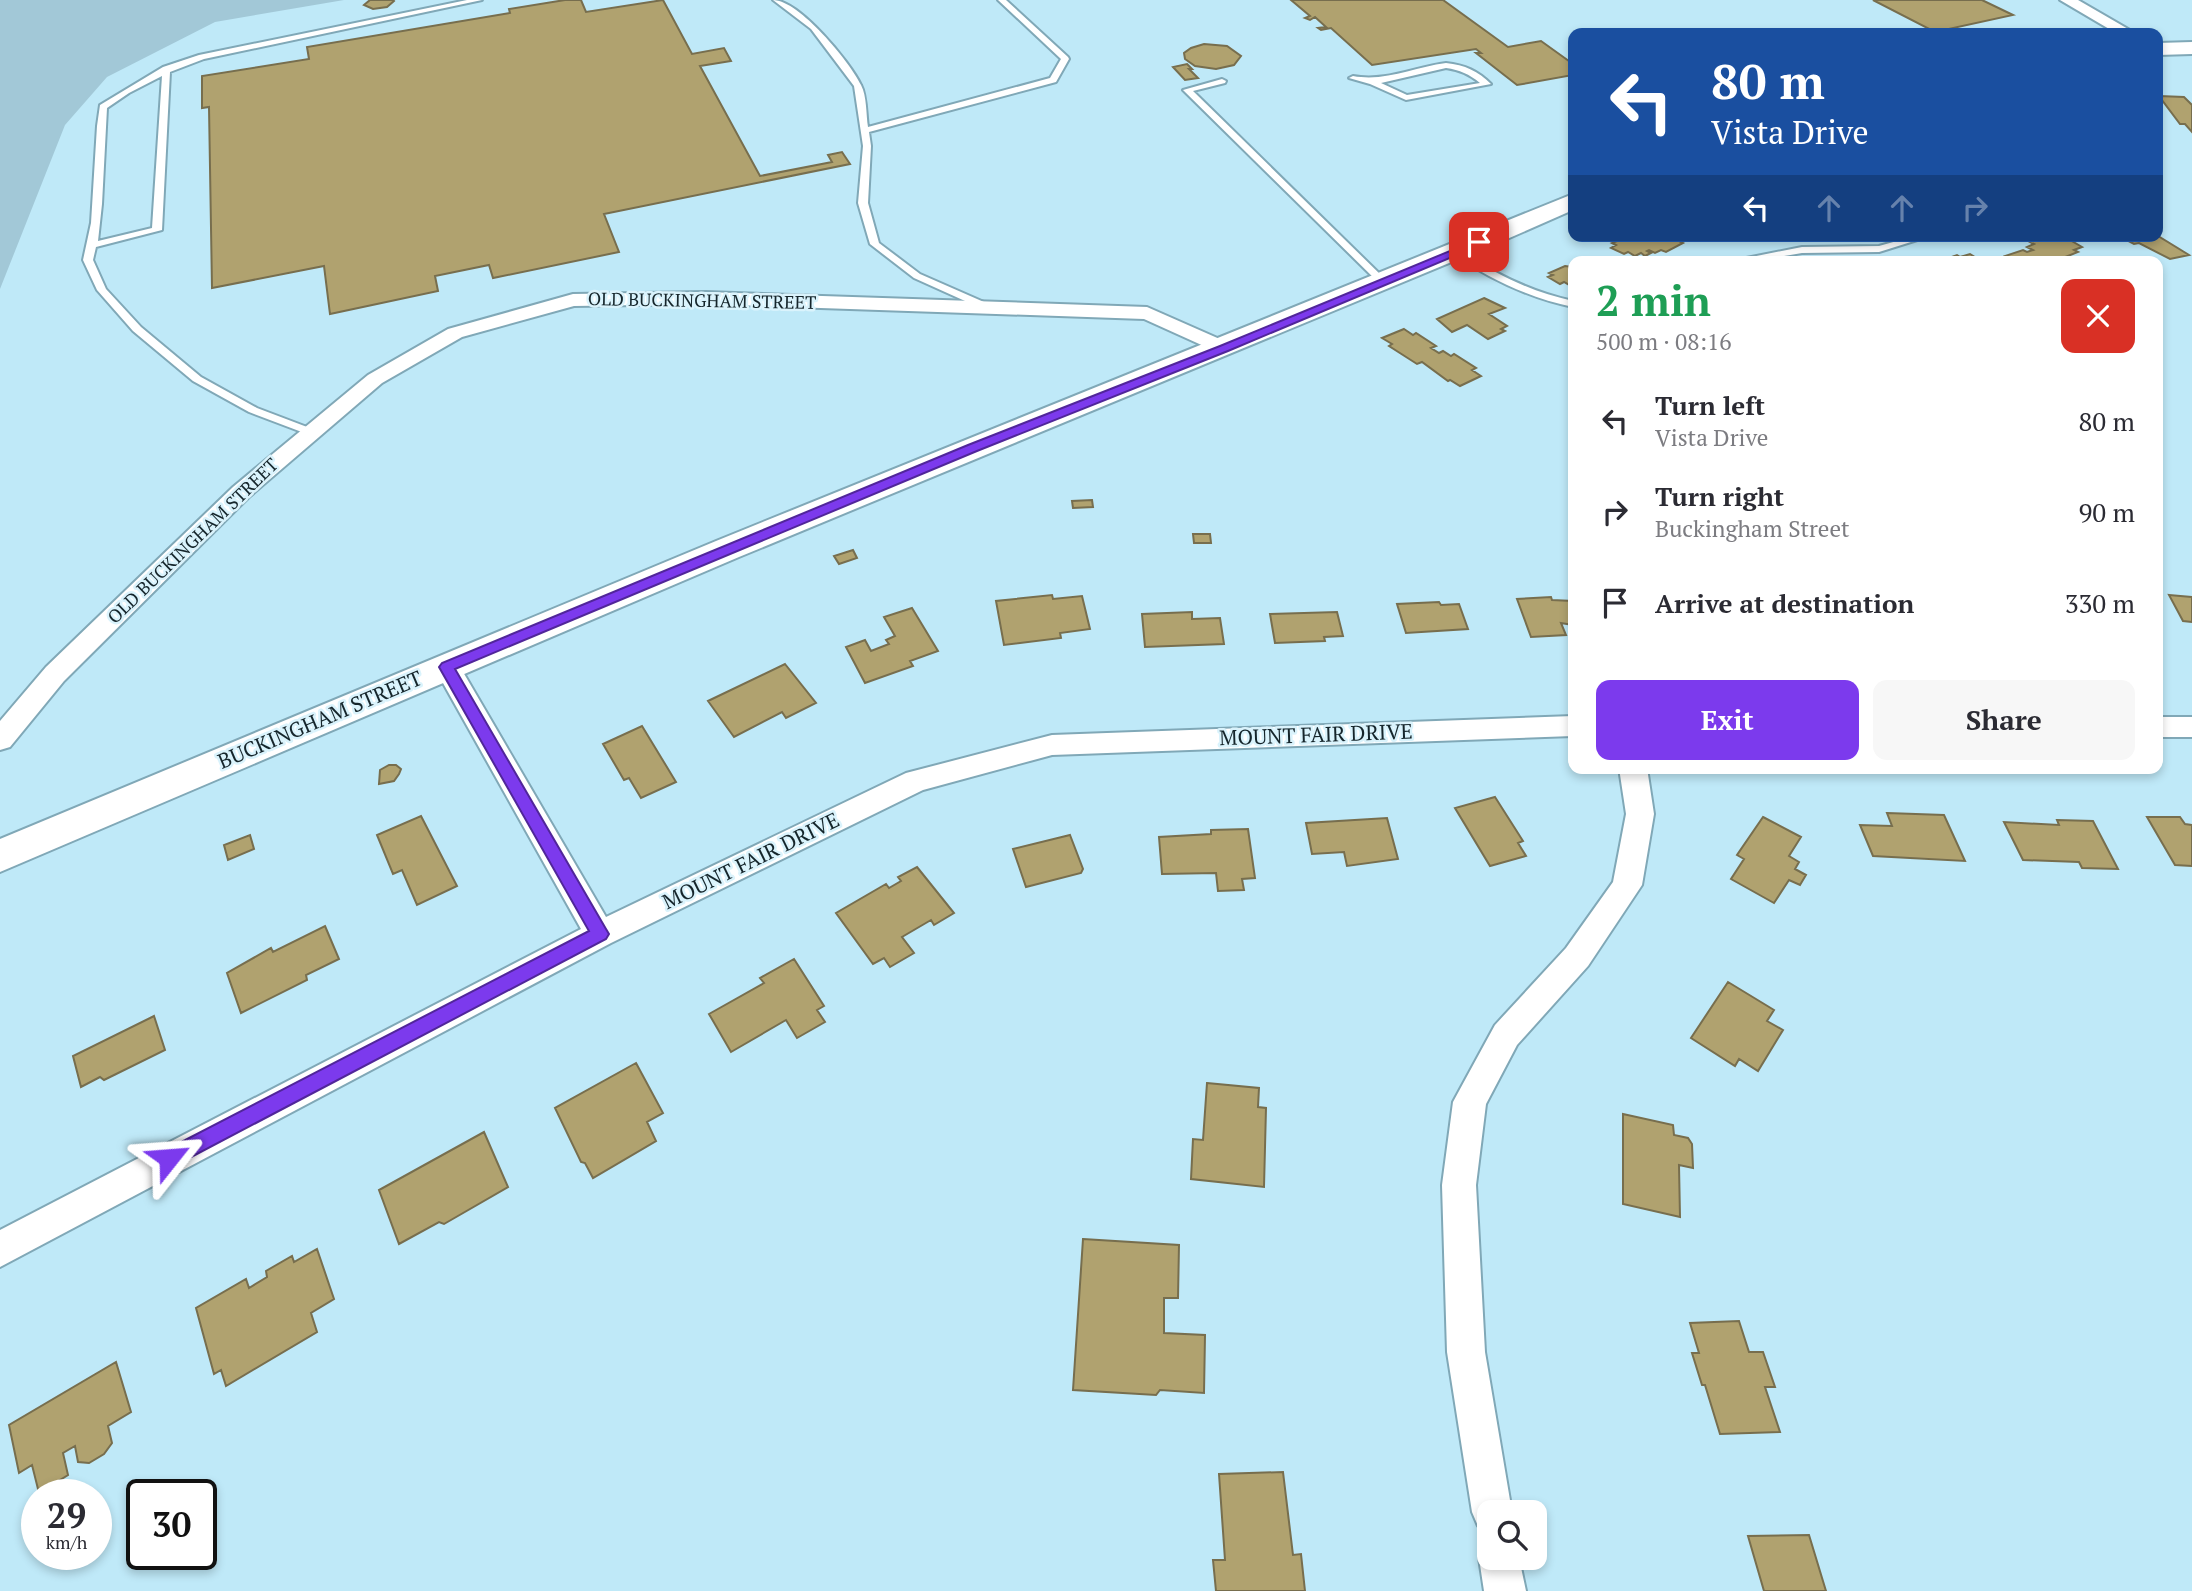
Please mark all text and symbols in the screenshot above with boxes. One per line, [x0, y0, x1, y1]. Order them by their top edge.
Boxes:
text: 80 m [1711, 48, 1825, 113]
icon: left [1596, 56, 1687, 147]
text: Vista Drive [1711, 111, 1869, 153]
icon: left [1737, 189, 1775, 227]
icon: ahead [1810, 189, 1848, 227]
icon: ahead [1883, 189, 1921, 227]
icon: right [1956, 189, 1994, 227]
pin [1449, 212, 1509, 272]
icon: arrive [1460, 223, 1498, 261]
text: 2 min [1596, 272, 1711, 328]
button: close [2061, 279, 2135, 353]
street label: OLD BUCKINGHAM STREET [588, 286, 816, 314]
text: 500 m · 08:16 [1596, 326, 1731, 357]
text: Turn left [1655, 388, 1765, 422]
icon: left [1596, 402, 1634, 440]
text: 80 m [2079, 404, 2135, 438]
text: Vista Drive [1655, 422, 1768, 453]
street label: OLD BUCKINGHAM STREET [102, 452, 283, 628]
text: Turn right [1655, 479, 1784, 513]
icon: right [1596, 493, 1634, 531]
text: 90 m [2079, 495, 2135, 529]
text: Buckingham Street [1655, 513, 1850, 544]
icon: arrive [1596, 584, 1634, 622]
text: Arrive at destination [1655, 586, 1914, 620]
text: 330 m [2065, 586, 2135, 620]
street label: BUCKINGHAM STREET [213, 663, 426, 775]
button: Exit [1596, 680, 1859, 760]
button: Share [1873, 680, 2135, 760]
street label: MOUNT FAIR DRIVE [1219, 717, 1413, 751]
street label: MOUNT FAIR DRIVE [657, 805, 844, 915]
position arrow [132, 1121, 206, 1195]
speed limit sign: 30 [126, 1479, 217, 1570]
text: 29 [47, 1492, 86, 1538]
map controls [1477, 1500, 1547, 1570]
button: search [1477, 1500, 1547, 1570]
text: km/h [46, 1530, 87, 1554]

